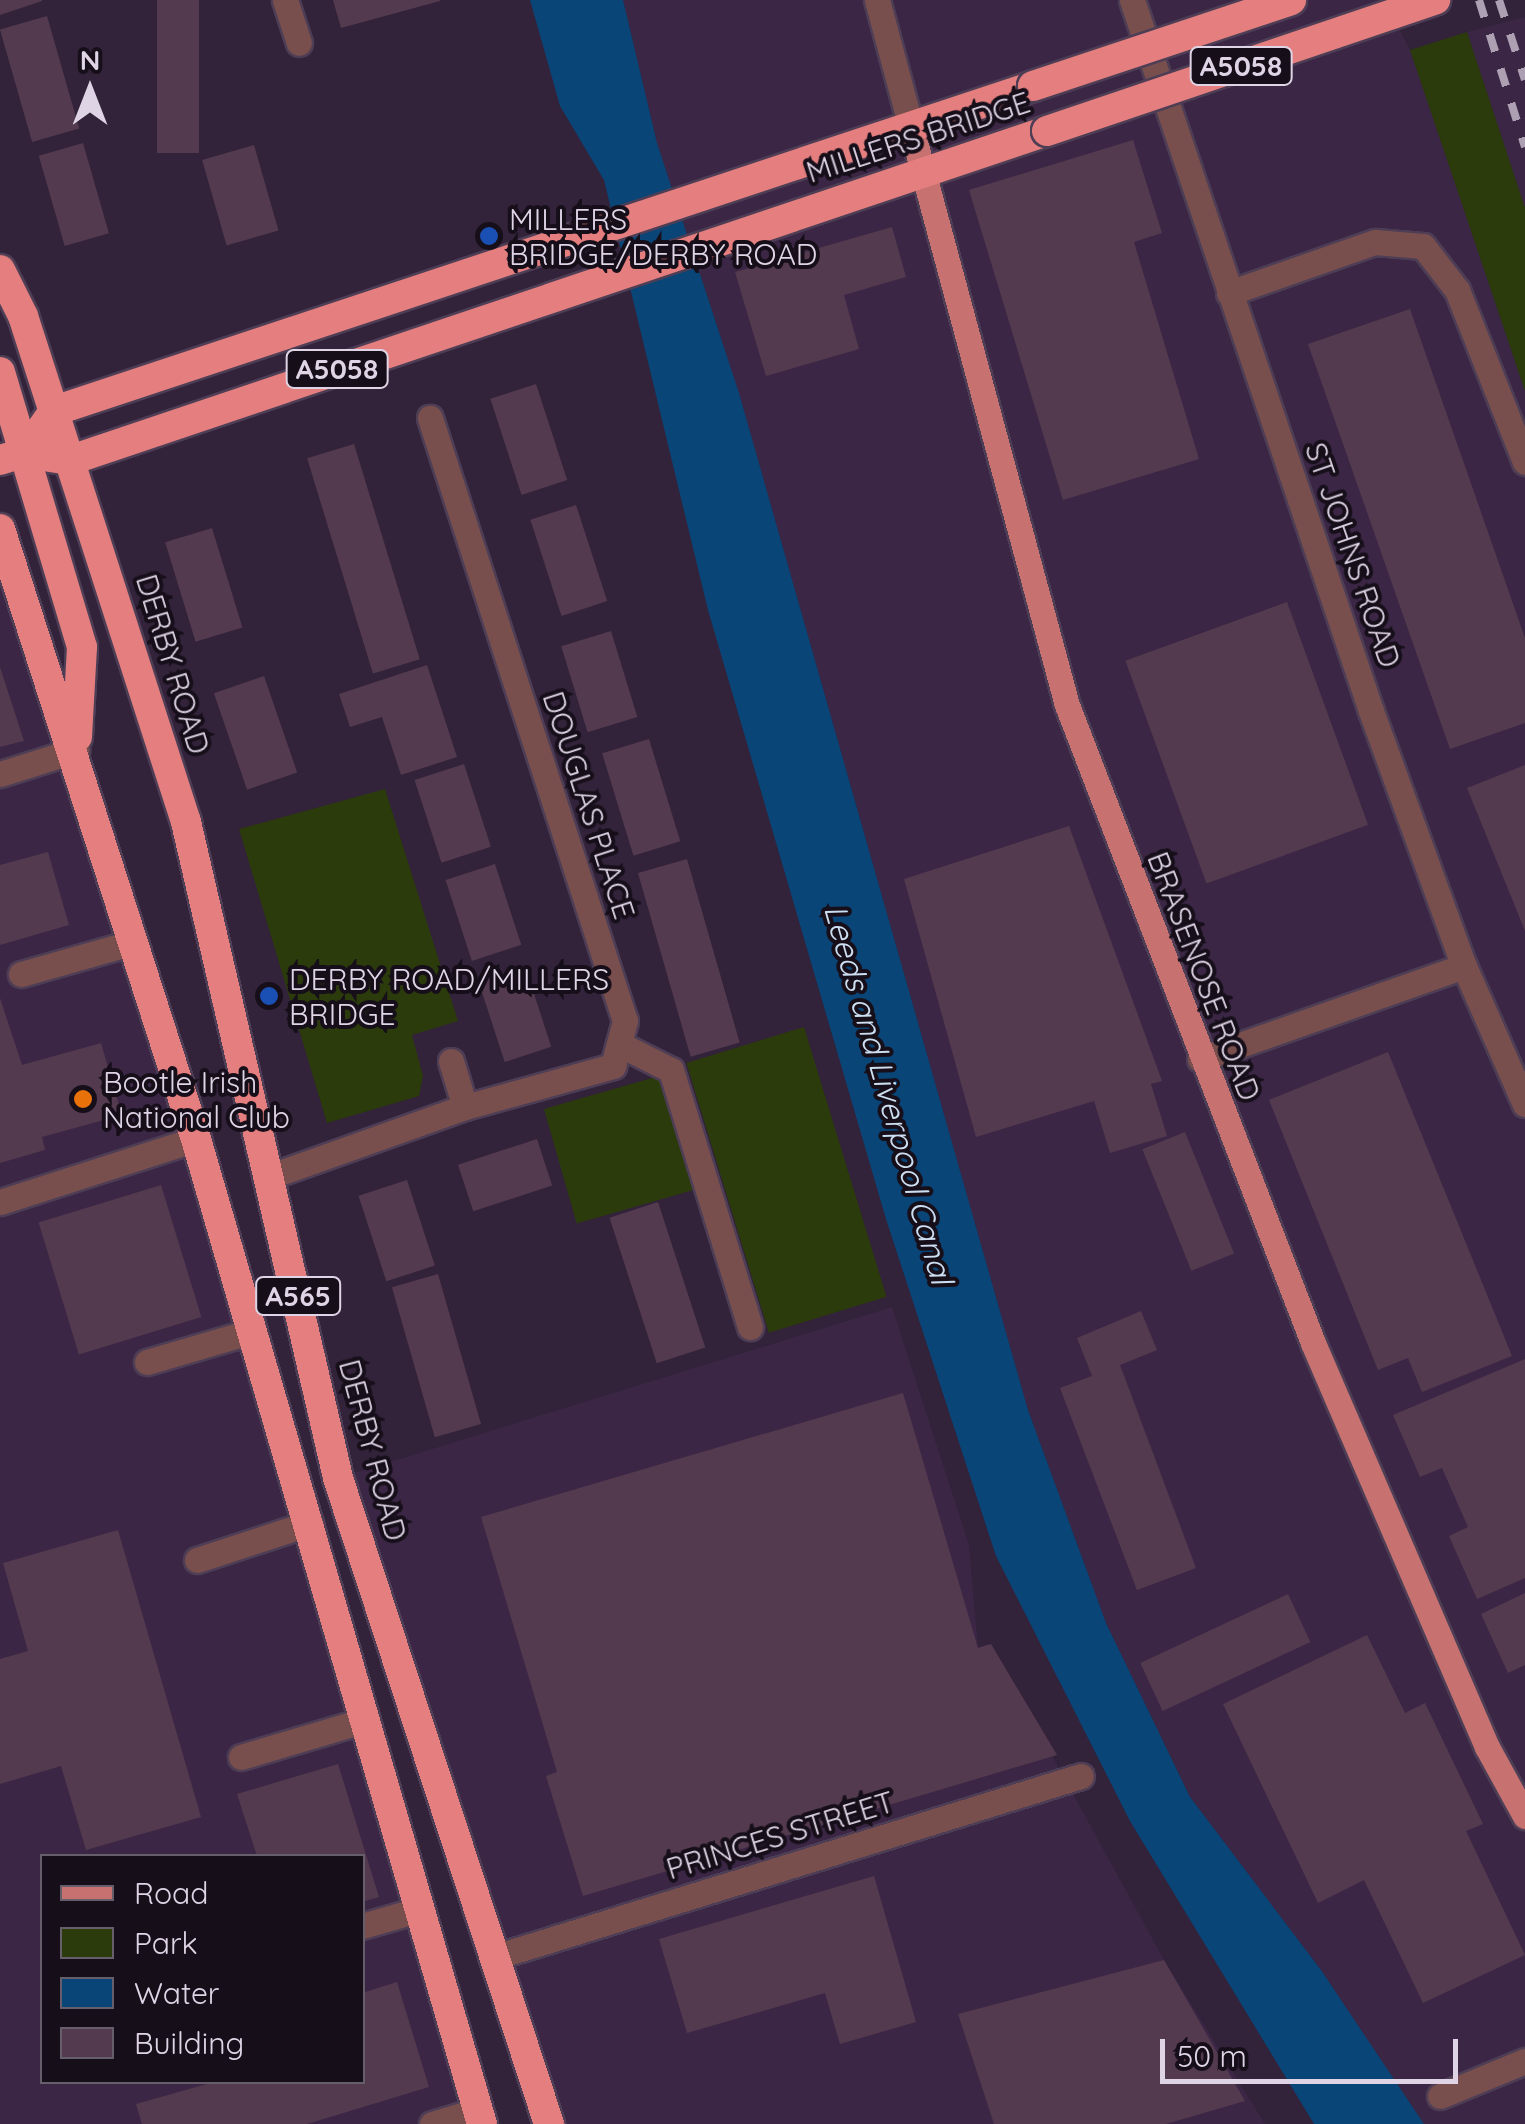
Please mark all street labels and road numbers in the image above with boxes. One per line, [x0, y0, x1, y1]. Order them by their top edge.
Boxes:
road number: A5058 [1188, 43, 1294, 89]
street label: MILLERS BRIDGE [802, 84, 1034, 190]
road number: A5058 [284, 346, 390, 392]
street label: ST JOHNS ROAD [1298, 438, 1408, 672]
street label: DERBY ROAD [129, 570, 217, 758]
street label: DOUGLAS PLACE [535, 687, 643, 923]
street label: BRASENOSE ROAD [1140, 847, 1268, 1105]
road number: A565 [253, 1273, 343, 1319]
street label: DERBY ROAD [332, 1355, 414, 1545]
street label: PRINCES STREET [662, 1783, 898, 1887]

